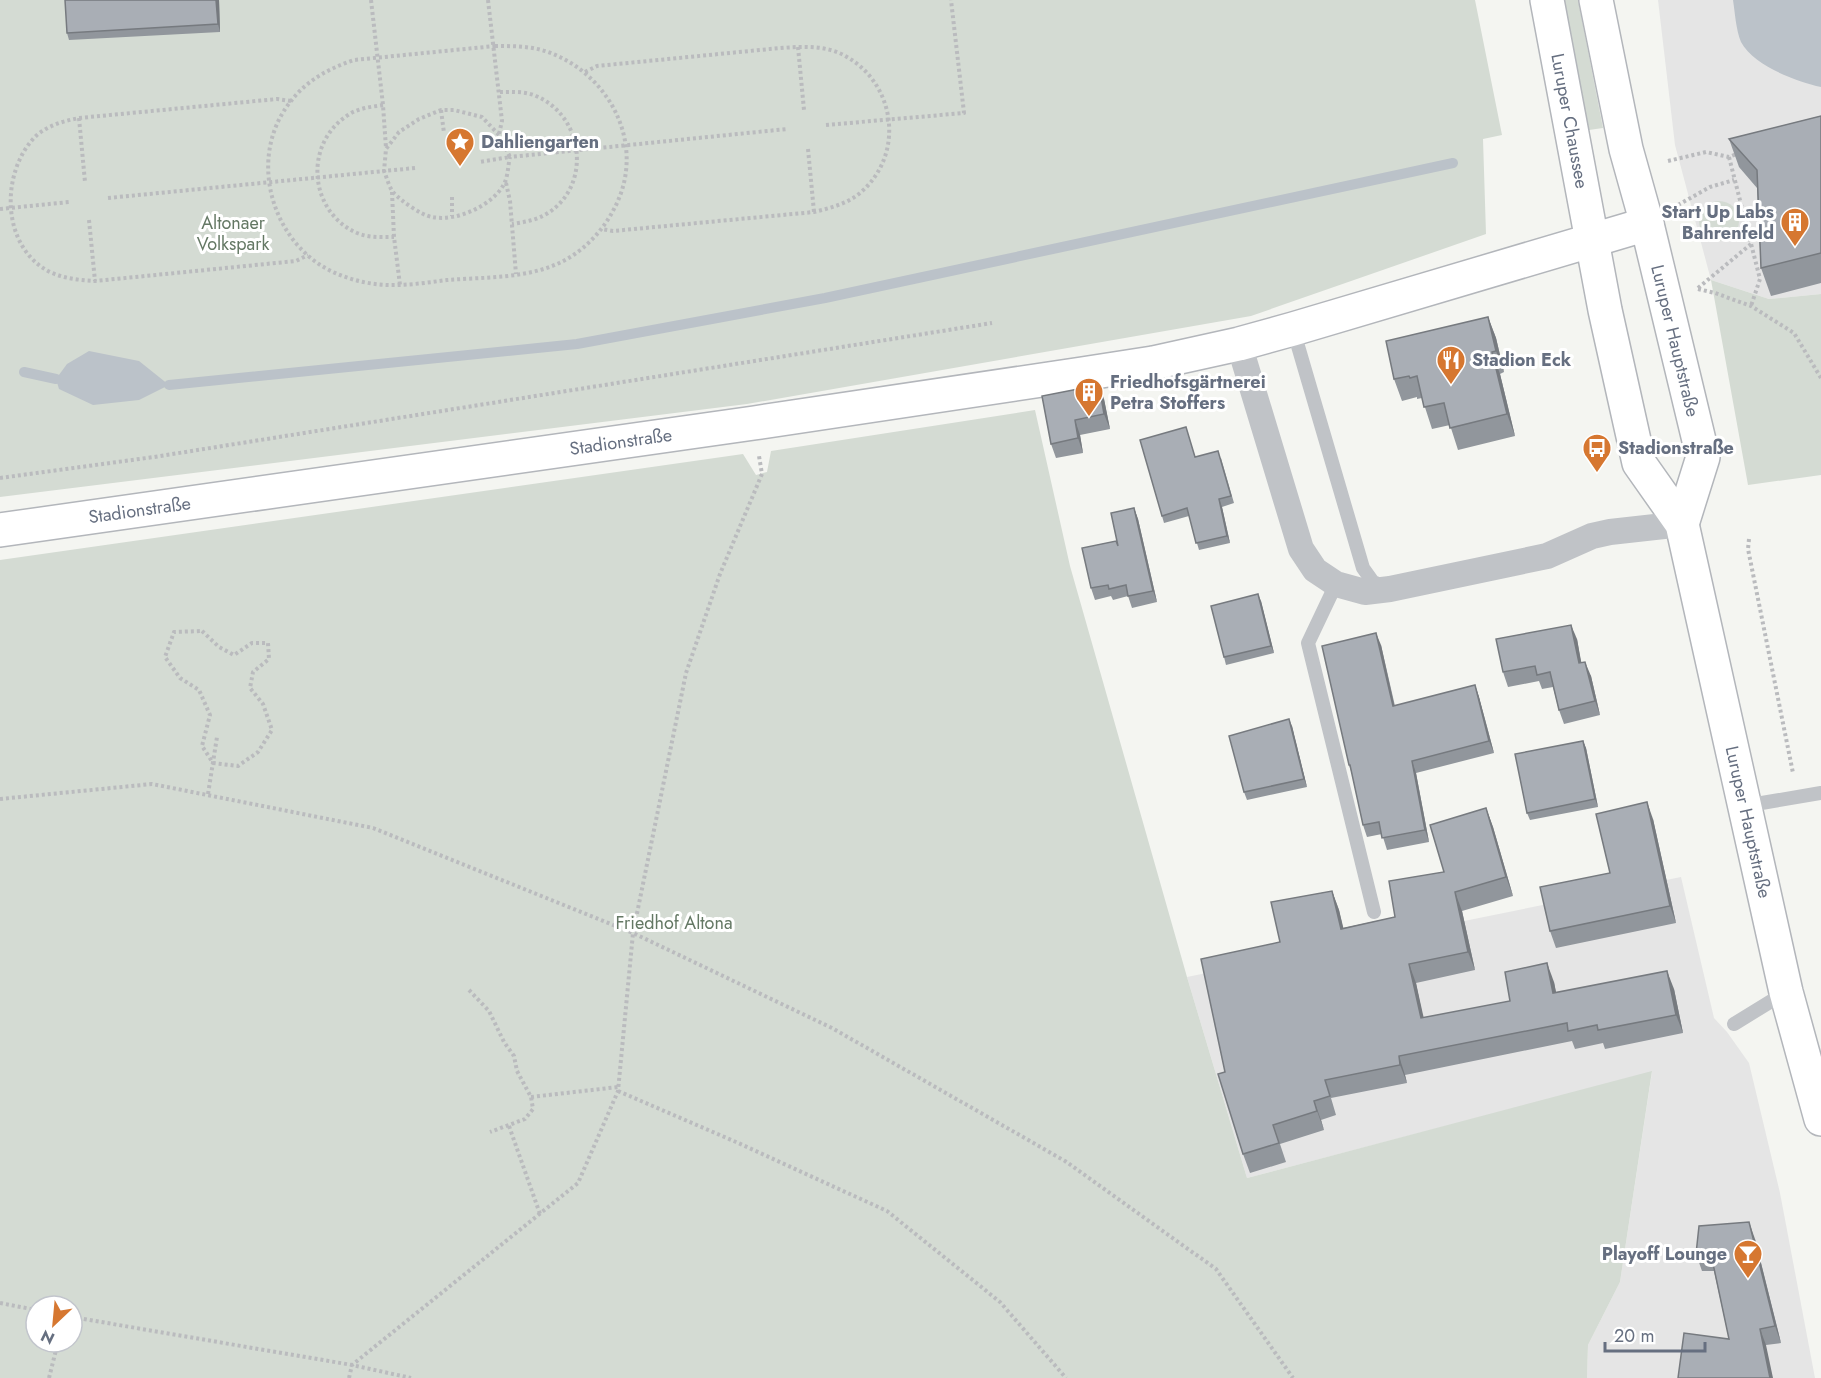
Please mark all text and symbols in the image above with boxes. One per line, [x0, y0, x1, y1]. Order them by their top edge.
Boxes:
street label: Luruper Chaussee [1544, 51, 1595, 191]
place icon: Dahliengarten [444, 126, 476, 168]
place label: Dahliengarten [481, 129, 599, 155]
place label: Start Up Labs Bahrenfeld [1661, 199, 1774, 246]
building icon: Start Up Labs Bahrenfeld [1779, 206, 1811, 248]
park label: Altonaer Volkspark [197, 210, 269, 257]
street label: Luruper Hauptstraße [1644, 262, 1706, 419]
restaurant icon: Stadion Eck [1435, 344, 1467, 386]
place label: Stadion Eck [1472, 347, 1572, 373]
place label: Friedhofsgärtnerei Petra Stoffers [1110, 369, 1266, 416]
building icon: Friedhofsgärtnerei Petra Stoffers [1073, 376, 1105, 418]
street label: Stadionstraße [568, 422, 674, 462]
bus stop icon: Stadionstraße [1581, 432, 1613, 474]
place label: Stadionstraße [1618, 435, 1734, 461]
street label: Stadionstraße [87, 490, 192, 530]
street label: Luruper Hauptstraße [1719, 743, 1778, 901]
park label: Friedhof Altona [615, 910, 733, 936]
bar icon: Playoff Lounge [1732, 1238, 1764, 1280]
place label: Playoff Lounge [1602, 1241, 1727, 1267]
north arrow [24, 1294, 84, 1354]
scale bar [1605, 1315, 1706, 1353]
text: 20 m [1614, 1323, 1654, 1349]
text: N [37, 1324, 58, 1350]

